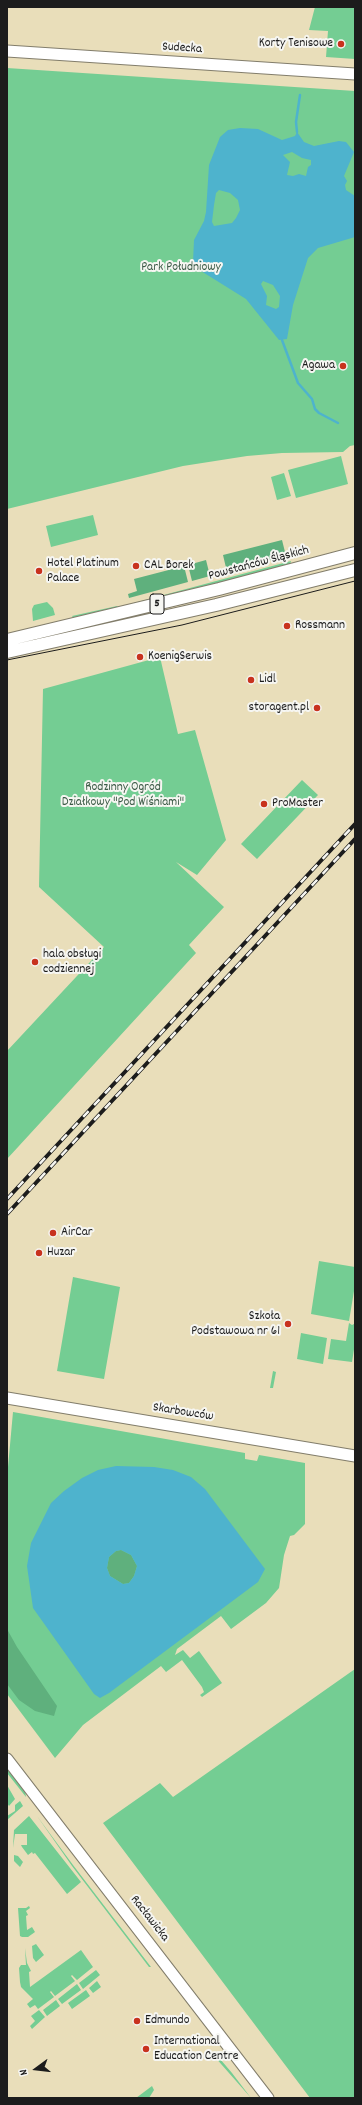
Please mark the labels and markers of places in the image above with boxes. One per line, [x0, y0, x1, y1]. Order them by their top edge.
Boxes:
place label: Korty Tenisowe [259, 36, 333, 52]
marker: Korty Tenisowe [336, 39, 346, 49]
place label: Agawa [302, 358, 335, 374]
marker: Agawa [338, 361, 348, 371]
place label: Hotel Platinum Palace [47, 556, 119, 587]
place label: CAL Borek [144, 558, 194, 574]
marker: CAL Borek [131, 561, 141, 571]
marker: Hotel Platinum Palace [34, 566, 44, 576]
place label: Rossmann [295, 618, 345, 634]
marker: Rossmann [282, 621, 292, 631]
place label: KoenigSerwis [148, 649, 212, 665]
marker: KoenigSerwis [135, 652, 145, 662]
place label: Lidl [259, 672, 276, 688]
marker: Lidl [246, 675, 256, 685]
place label: storagent.pl [249, 700, 309, 716]
marker: storagent.pl [312, 703, 322, 713]
place label: ProMaster [272, 796, 323, 812]
marker: ProMaster [259, 799, 269, 809]
place label: hala obsługi codziennej [43, 947, 101, 978]
marker: hala obsługi codziennej [30, 957, 40, 967]
place label: AirCar [61, 1225, 93, 1241]
marker: AirCar [48, 1228, 58, 1238]
place label: Huzar [47, 1245, 75, 1261]
marker: Huzar [34, 1248, 44, 1258]
place label: Szkoła Podstawowa nr 61 [191, 1309, 280, 1340]
marker: Szkoła Podstawowa nr 61 [283, 1319, 293, 1329]
place label: Edmundo [145, 2013, 189, 2029]
marker: Edmundo [132, 2016, 142, 2026]
place label: International Education Centre [154, 2034, 238, 2065]
marker: International Education Centre [141, 2044, 151, 2054]

